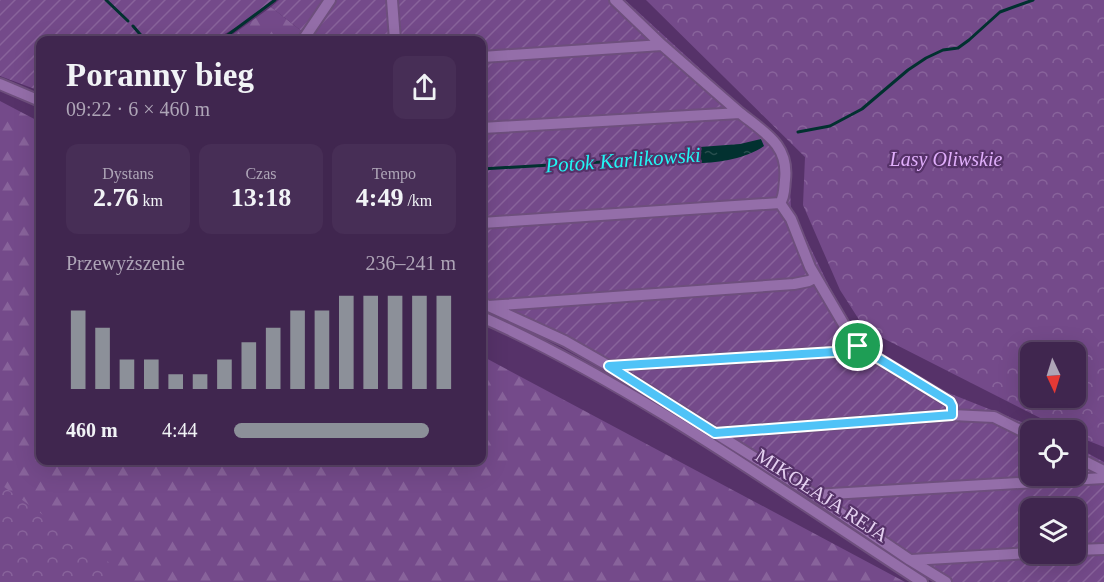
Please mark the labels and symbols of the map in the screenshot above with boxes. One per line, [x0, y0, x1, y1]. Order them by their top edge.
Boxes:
water label: Potok Karlikowski [543, 143, 702, 177]
park label: Lasy Oliwskie [889, 148, 1003, 171]
pin [832, 320, 883, 371]
north arrow [1020, 342, 1086, 408]
street label: MIKOŁAJA REJA [751, 444, 893, 546]

